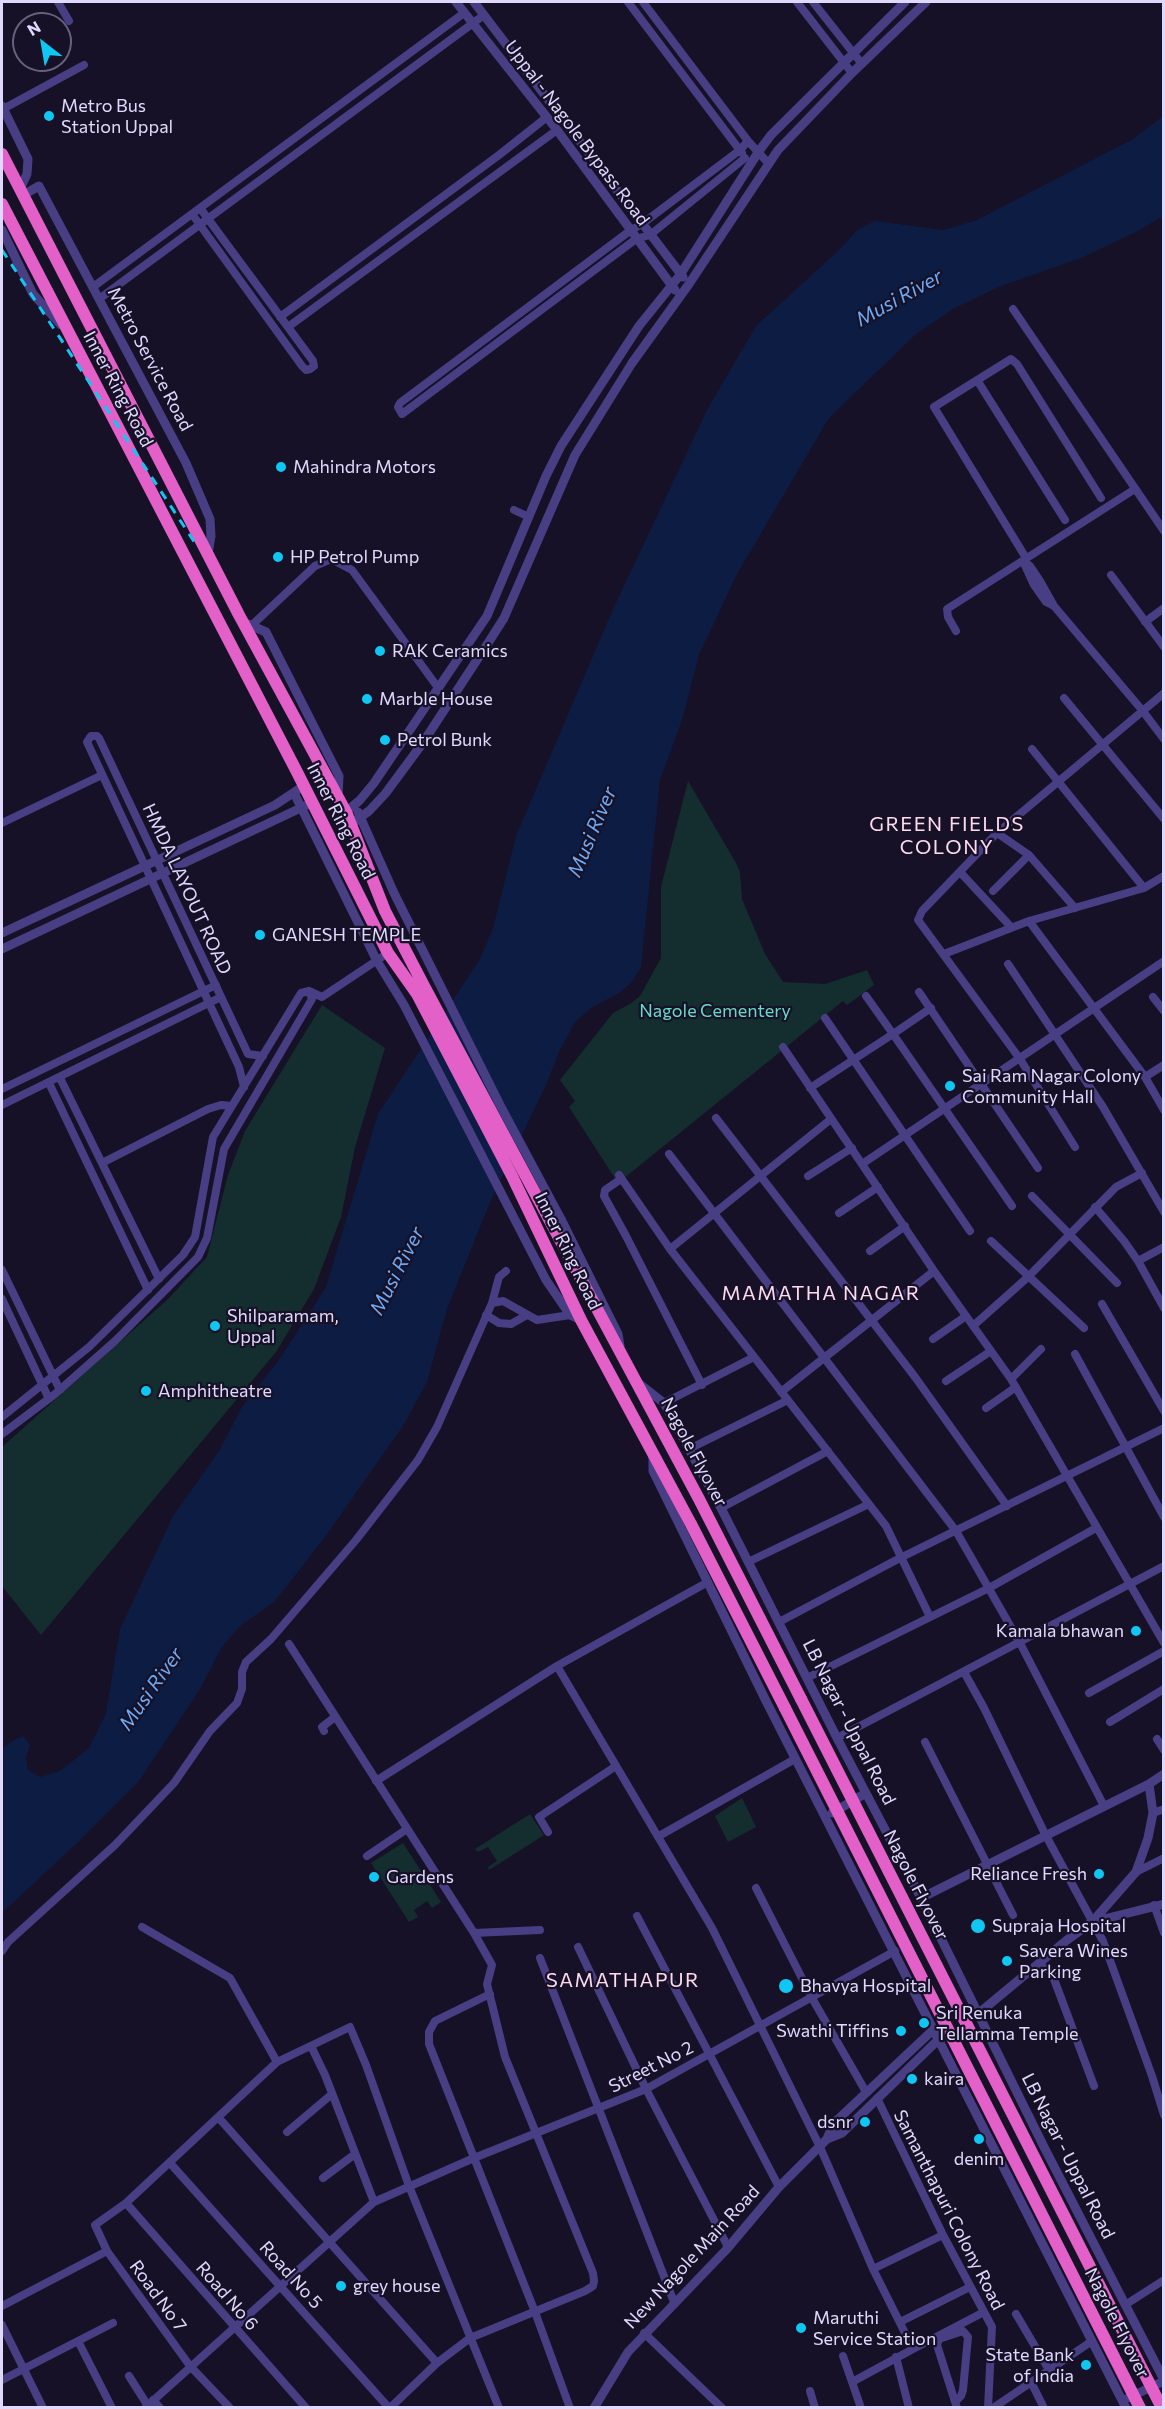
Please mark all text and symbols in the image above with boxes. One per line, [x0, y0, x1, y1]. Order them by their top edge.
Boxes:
north arrow [12, 12, 72, 72]
text: N [23, 17, 44, 39]
street label: Uppal - Nagole Bypass Road [500, 36, 654, 230]
place label: Metro Bus Station Uppal [61, 95, 173, 138]
marker: Metro Bus Station Uppal [42, 109, 56, 123]
water label: Musi River [851, 264, 947, 332]
street label: Metro Service Road [103, 283, 197, 435]
street label: Inner Ring Road [78, 327, 158, 451]
place label: Mahindra Motors [293, 456, 436, 478]
marker: Mahindra Motors [274, 460, 288, 474]
place label: HP Petrol Pump [290, 546, 419, 568]
marker: HP Petrol Pump [271, 550, 285, 564]
place label: RAK Ceramics [392, 640, 508, 662]
marker: RAK Ceramics [373, 644, 387, 658]
place label: Marble House [379, 688, 493, 710]
marker: Marble House [360, 692, 374, 706]
place label: Petrol Bunk [397, 729, 492, 751]
marker: Petrol Bunk [378, 733, 392, 747]
street label: Inner Ring Road [302, 759, 380, 883]
water label: Musi River [562, 783, 622, 881]
street label: HMDA LAYOUT ROAD [138, 800, 236, 978]
district label: GREEN FIELDS COLONY [869, 812, 1025, 859]
place label: GANESH TEMPLE [272, 924, 421, 946]
marker: GANESH TEMPLE [253, 928, 267, 942]
park label: Nagole Cementery [639, 1000, 791, 1022]
place label: Sai Ram Nagar Colony Community Hall [962, 1065, 1141, 1108]
marker: Sai Ram Nagar Colony Community Hall [943, 1079, 957, 1093]
street label: Inner Ring Road [530, 1189, 606, 1313]
water label: Musi River [365, 1223, 429, 1319]
district label: MAMATHA NAGAR [721, 1281, 921, 1305]
place label: Shilparamam, Uppal [227, 1305, 339, 1348]
marker: Shilparamam, Uppal [208, 1319, 222, 1333]
place label: Amphitheatre [158, 1380, 272, 1402]
marker: Amphitheatre [139, 1384, 153, 1398]
street label: Nagole Flyover [656, 1394, 732, 1510]
place label: Kamala bhawan [996, 1620, 1124, 1642]
marker: Kamala bhawan [1129, 1624, 1143, 1638]
street label: LB Nagar - Uppal Road [798, 1636, 900, 1808]
water label: Musi River [114, 1643, 188, 1735]
street label: Nagole Flyover [879, 1826, 953, 1944]
place label: Reliance Fresh [970, 1863, 1087, 1885]
place label: Gardens [386, 1866, 454, 1888]
marker: Reliance Fresh [1092, 1867, 1106, 1881]
marker: Gardens [367, 1870, 381, 1884]
place label: Supraja Hospital [992, 1915, 1126, 1937]
marker: Supraja Hospital [969, 1917, 987, 1935]
place label: Savera Wines Parking [1019, 1940, 1128, 1982]
marker: Savera Wines Parking [1000, 1954, 1014, 1968]
district label: SAMATHAPUR [546, 1968, 700, 1992]
place label: Bhavya Hospital [800, 1975, 931, 1997]
marker: Bhavya Hospital [777, 1977, 795, 1995]
place label: Sri Renuka Tellamma Temple [936, 2002, 1079, 2044]
marker: Sri Renuka Tellamma Temple [917, 2016, 931, 2030]
place label: Swathi Tiffins [776, 2020, 889, 2042]
marker: Swathi Tiffins [894, 2024, 908, 2038]
street label: Street No 2 [605, 2036, 697, 2098]
place label: kaira [924, 2068, 964, 2090]
street label: LB Nagar - Uppal Road [1017, 2070, 1119, 2242]
marker: kaira [905, 2072, 919, 2086]
street label: Samanthapuri Colony Road [889, 2106, 1009, 2314]
place label: dsnr [817, 2111, 853, 2133]
marker: dsnr [858, 2115, 872, 2129]
marker: denim [972, 2132, 986, 2146]
place label: denim [954, 2148, 1004, 2170]
street label: New Nagole Main Road [620, 2181, 764, 2333]
street label: Road No 5 [255, 2237, 327, 2313]
street label: Road No 7 [125, 2256, 191, 2336]
street label: Road No 6 [191, 2257, 263, 2335]
street label: Nagole Flyover [1080, 2264, 1154, 2382]
place label: grey house [353, 2275, 440, 2297]
marker: grey house [334, 2279, 348, 2293]
place label: Maruthi Service Station [813, 2307, 936, 2350]
marker: Maruthi Service Station [794, 2321, 808, 2335]
place label: State Bank of India [986, 2344, 1074, 2386]
marker: State Bank of India [1079, 2358, 1093, 2372]

